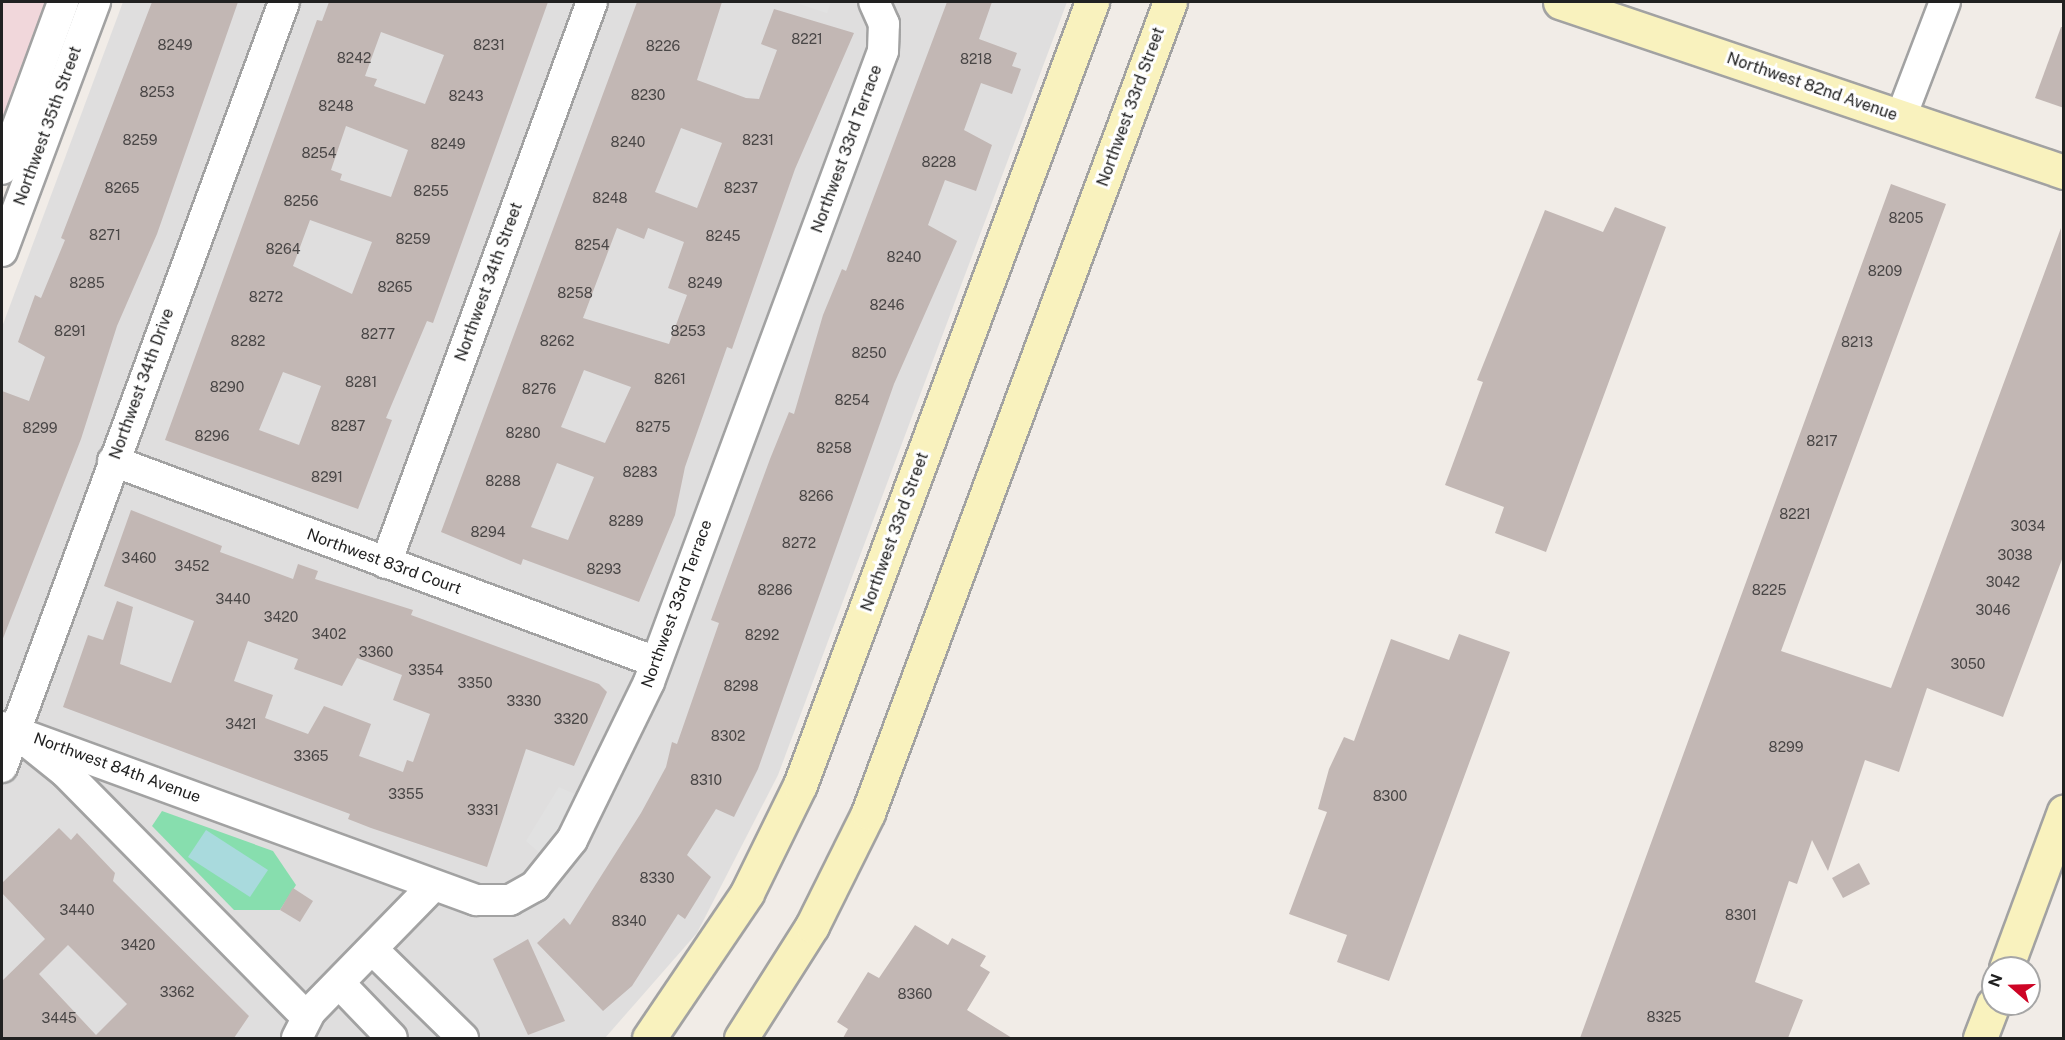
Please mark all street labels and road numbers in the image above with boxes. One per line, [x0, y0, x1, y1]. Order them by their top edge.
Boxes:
street label: Northwest 33rd Street [1093, 25, 1169, 189]
street label: Northwest 35th Street [10, 44, 86, 208]
street label: Northwest 82nd Avenue [1724, 49, 1900, 125]
street label: Northwest 33rd Terrace [808, 62, 886, 236]
street label: Northwest 34th Street [451, 200, 527, 364]
street label: Northwest 34th Drive [106, 306, 178, 462]
street label: Northwest 33rd Street [857, 450, 933, 614]
street label: Northwest 33rd Terrace [638, 517, 716, 691]
street label: Northwest 83rd Court [304, 525, 464, 599]
street label: Northwest 84th Avenue [31, 729, 203, 807]

